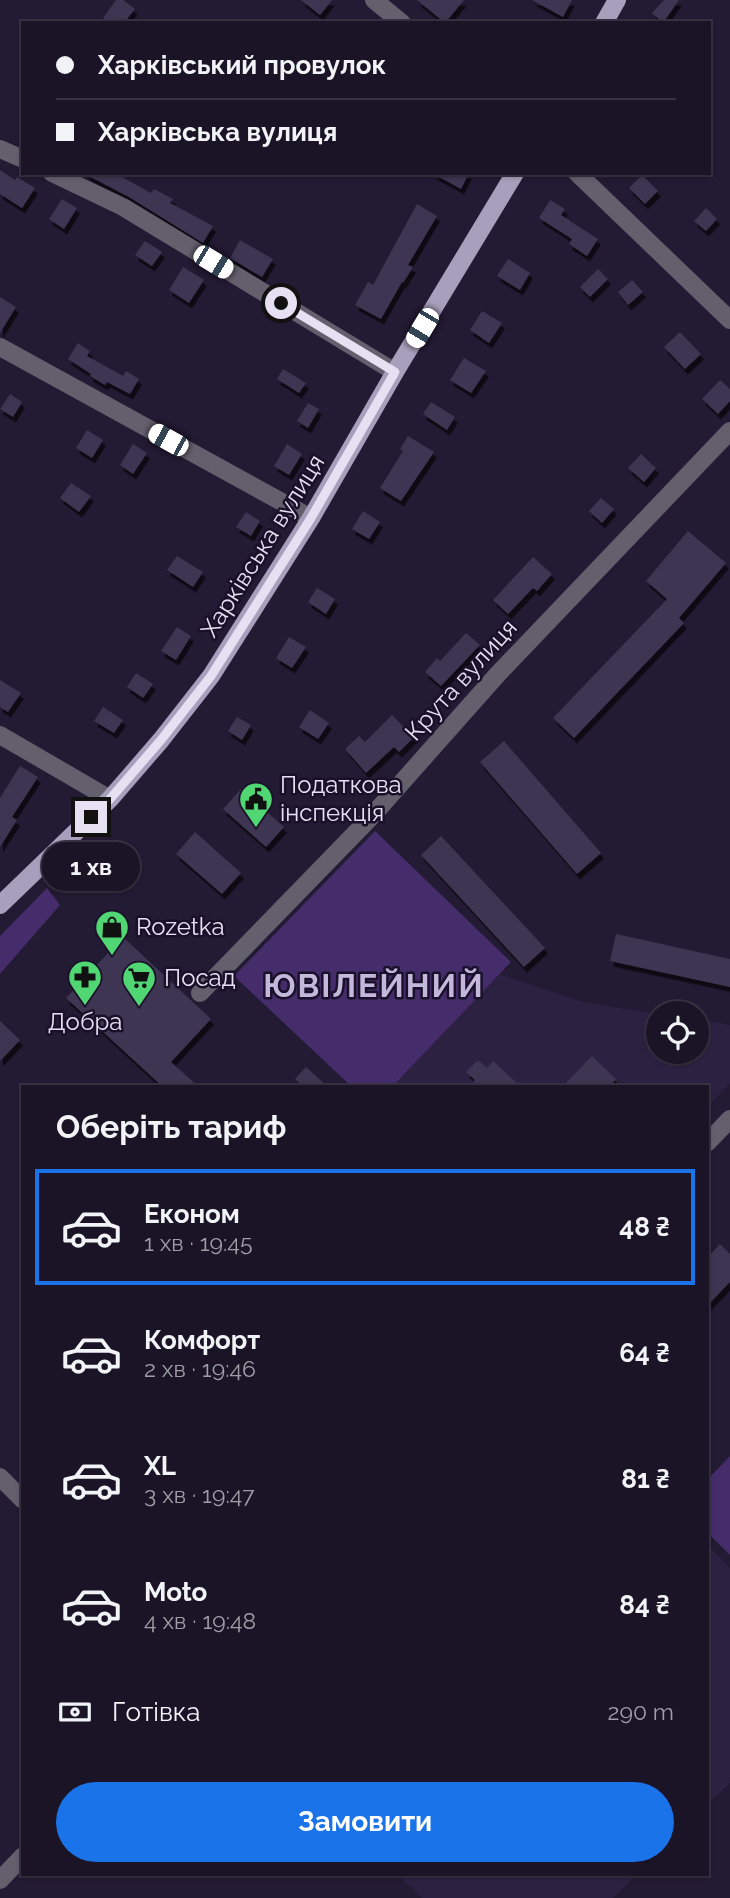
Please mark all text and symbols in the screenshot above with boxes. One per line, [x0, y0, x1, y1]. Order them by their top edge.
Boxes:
text: Харківський провулок [98, 50, 386, 80]
text: Харківська вулиця [98, 117, 337, 147]
car [190, 242, 237, 282]
route start [265, 287, 297, 319]
car [403, 305, 442, 351]
car [145, 421, 192, 459]
street label: Харківська вулиця [195, 449, 331, 643]
street label: Крута вулиця [399, 613, 523, 746]
place label: Податкова інспекція [280, 770, 402, 827]
public building icon: Податкова інспекція [237, 780, 275, 829]
route end [75, 801, 107, 833]
callout: 1 хв [42, 842, 140, 890]
text: 1 хв [70, 853, 112, 880]
shop icon: Rozetka [93, 908, 131, 957]
place label: Rozetka [136, 912, 225, 941]
pharmacy icon: Добра [66, 958, 104, 1007]
supermarket icon: Посад [120, 959, 158, 1008]
place label: Посад [164, 963, 236, 992]
district label: ЮВІЛЕЙНИЙ [263, 967, 485, 1004]
map controls [646, 1001, 709, 1064]
button: locate [646, 1001, 709, 1064]
place label: Добра [48, 1007, 122, 1036]
text: Оберіть тариф [56, 1108, 286, 1145]
icon: car [60, 1196, 123, 1259]
text: Економ [144, 1199, 240, 1229]
text: 48 ₴ [619, 1212, 670, 1242]
text: 1 хв · 19:45 [144, 1229, 252, 1256]
icon: car [60, 1322, 123, 1385]
text: Комфорт [144, 1325, 260, 1355]
text: 64 ₴ [619, 1338, 670, 1368]
text: 2 хв · 19:46 [144, 1355, 256, 1382]
icon: car [60, 1448, 123, 1511]
text: XL [144, 1451, 176, 1481]
text: 81 ₴ [621, 1464, 670, 1494]
text: 3 хв · 19:47 [144, 1481, 255, 1508]
icon: car [60, 1574, 123, 1637]
text: Moto [144, 1577, 207, 1607]
text: 84 ₴ [619, 1590, 670, 1620]
text: 4 хв · 19:48 [144, 1607, 256, 1634]
icon: cash [56, 1693, 94, 1731]
text: Готівка [112, 1697, 201, 1727]
text: 290 m [607, 1698, 674, 1725]
button: Замовити [56, 1782, 674, 1862]

